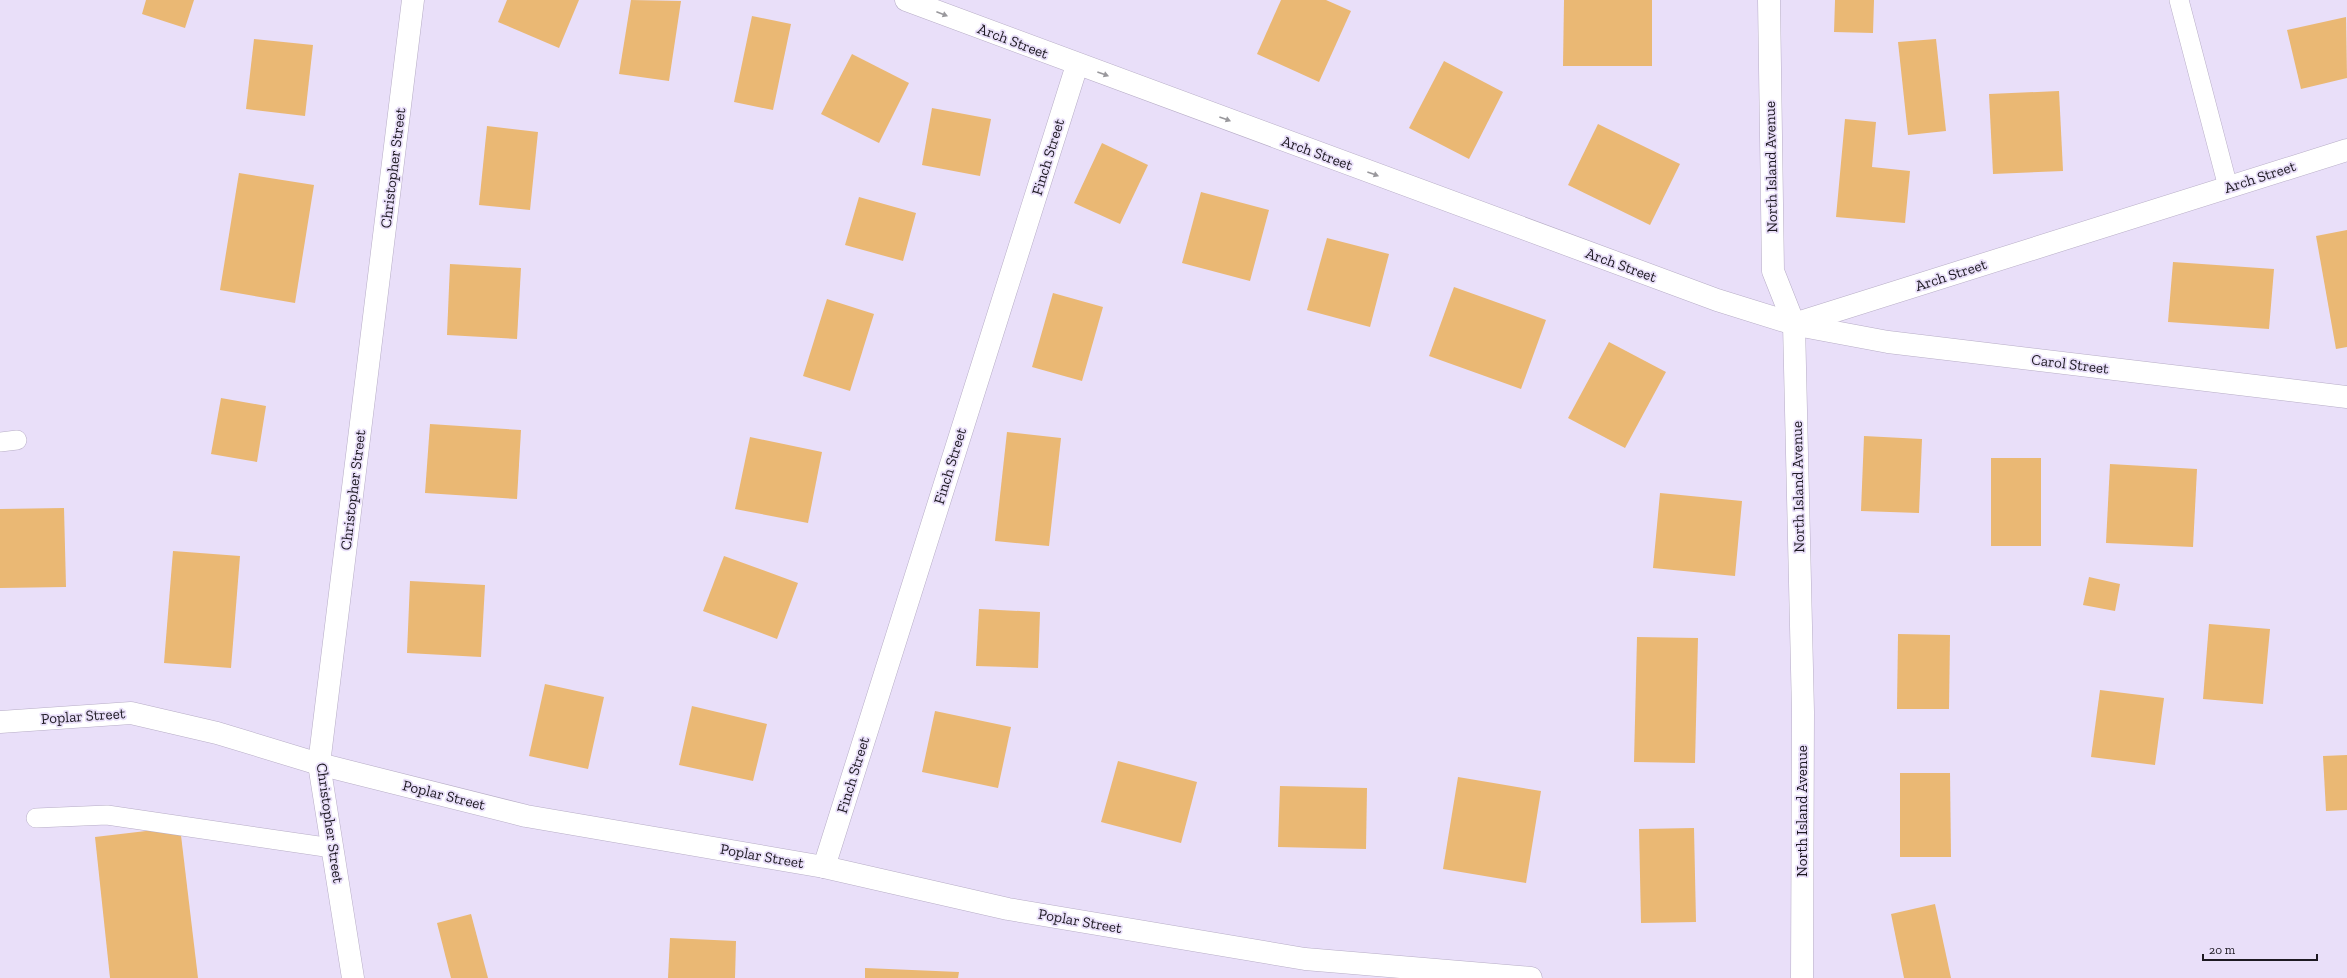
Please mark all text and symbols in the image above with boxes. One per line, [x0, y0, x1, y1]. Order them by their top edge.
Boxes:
one-way arrow [936, 11, 948, 17]
street label: Arch Street [975, 19, 1051, 63]
one-way arrow [1097, 72, 1109, 78]
street label: North Island Avenue [1761, 101, 1781, 233]
street label: Christopher Street [377, 106, 409, 229]
street label: Finch Street [1028, 116, 1068, 198]
one-way arrow [1219, 117, 1231, 123]
street label: Arch Street [1279, 132, 1355, 174]
street label: Arch Street [2222, 157, 2298, 197]
one-way arrow [1368, 171, 1380, 177]
street label: Arch Street [1583, 244, 1659, 286]
street label: Arch Street [1913, 255, 1989, 295]
street label: Carol Street [2030, 350, 2110, 378]
street label: North Island Avenue [1788, 421, 1808, 553]
street label: Finch Street [930, 425, 970, 507]
street label: Christopher Street [337, 428, 369, 551]
street label: Poplar Street [40, 704, 126, 728]
street label: Finch Street [833, 734, 873, 816]
street label: North Island Avenue [1793, 745, 1811, 877]
street label: Christopher Street [313, 762, 347, 885]
street label: Poplar Street [401, 776, 488, 814]
street label: Poplar Street [719, 840, 806, 872]
street label: Poplar Street [1037, 905, 1124, 937]
scale bar [2203, 936, 2317, 962]
text: 20 m [2209, 943, 2236, 957]

